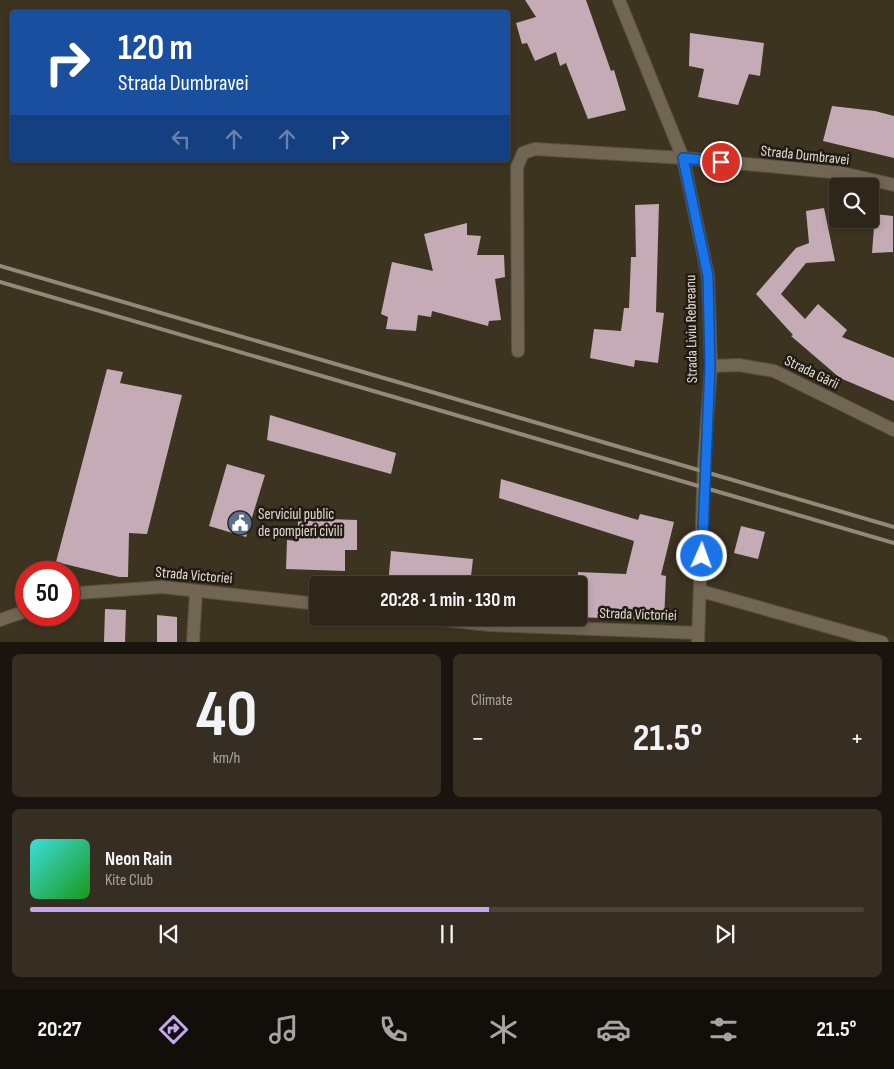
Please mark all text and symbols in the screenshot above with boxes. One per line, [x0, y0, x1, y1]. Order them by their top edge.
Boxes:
text: 120 m [118, 27, 193, 70]
icon: right [35, 30, 100, 95]
text: Strada Dumbravei [118, 70, 249, 97]
icon: left [167, 125, 195, 153]
icon: ahead [220, 125, 248, 153]
icon: ahead [273, 125, 301, 153]
icon: right [326, 125, 354, 153]
pin [700, 141, 742, 183]
street label: Strada Dumbravei [760, 141, 850, 170]
icon: arrive [707, 148, 735, 176]
map controls [829, 178, 879, 228]
button: search [829, 178, 879, 228]
street label: Strada Liviu Rebreanu [681, 275, 702, 383]
street label: Strada Gării [781, 351, 842, 394]
place label: Serviciul public de pompieri civili [258, 505, 343, 541]
public building icon: Serviciul public de pompieri civili [227, 510, 253, 536]
position arrow [675, 529, 727, 581]
speed limit sign: 50 [15, 561, 80, 626]
street label: Strada Victoriei [155, 563, 233, 588]
text: 20:28 · 1 min · 130 m [380, 589, 516, 612]
street label: Strada Victoriei [599, 604, 677, 625]
text: 40 [196, 677, 257, 755]
text: Climate [471, 691, 513, 710]
text: 21.5° [633, 716, 702, 761]
text: − [471, 722, 485, 755]
text: + [850, 722, 864, 755]
text: km/h [213, 749, 240, 768]
text: Neon Rain [105, 848, 172, 871]
text: Kite Club [105, 871, 153, 890]
icon: previous [155, 920, 183, 948]
icon: pause [433, 920, 461, 948]
icon: next [711, 920, 739, 948]
icon: directions [156, 1012, 191, 1047]
icon: music [266, 1012, 301, 1047]
icon: phone [376, 1012, 411, 1047]
icon: climate [486, 1012, 521, 1047]
icon: car [596, 1012, 631, 1047]
icon: filters [706, 1012, 741, 1047]
text: 20:27 [37, 1016, 81, 1043]
text: 21.5° [816, 1016, 857, 1043]

